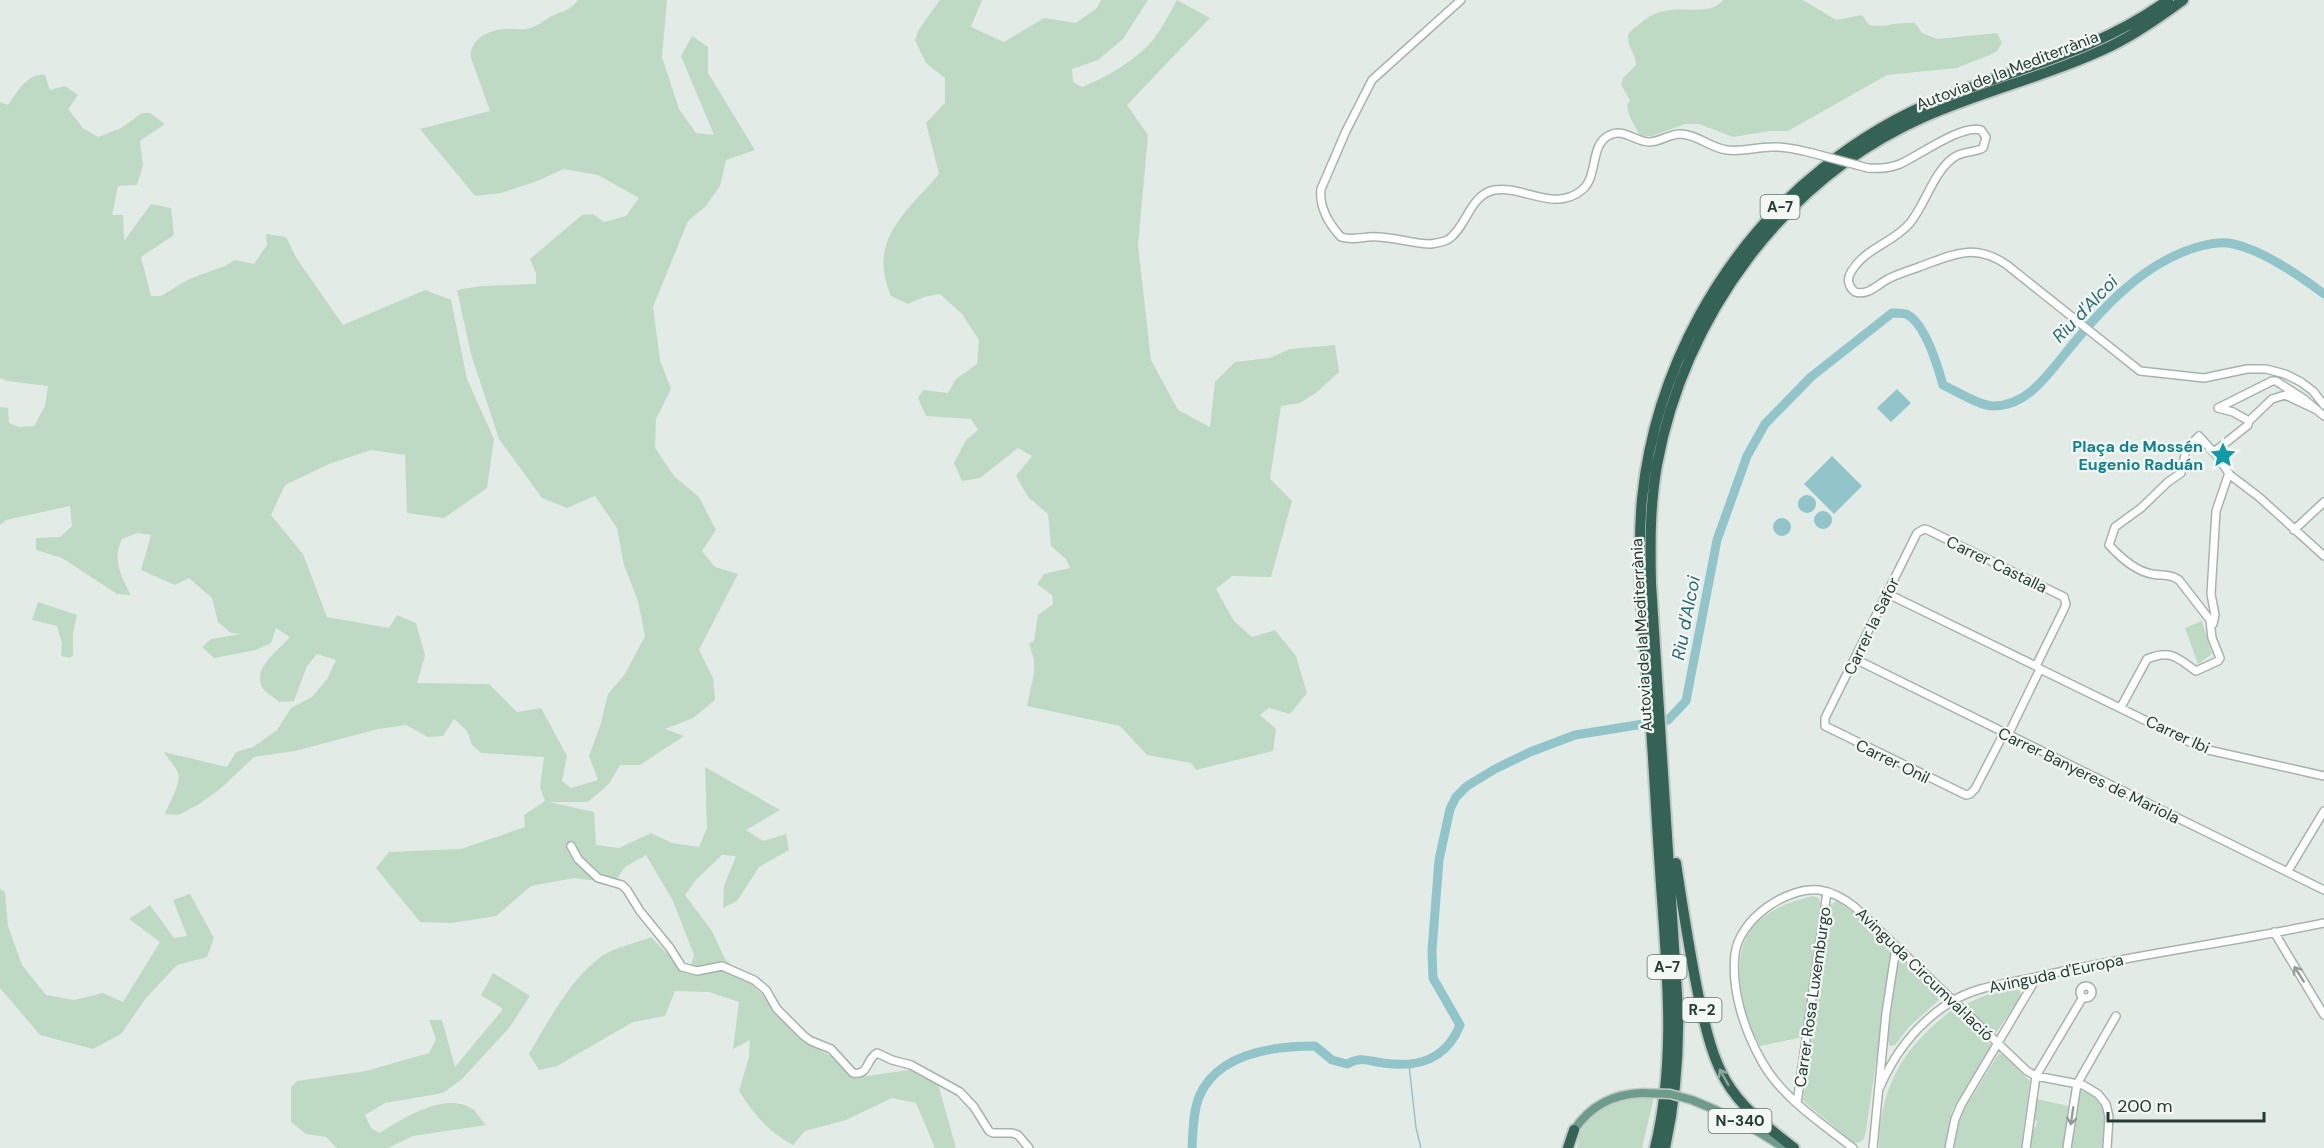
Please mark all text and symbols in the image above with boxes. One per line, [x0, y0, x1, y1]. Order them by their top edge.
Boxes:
street label: Autovia de la Mediterrània [1913, 26, 2101, 115]
road number: A-7 [1760, 195, 1800, 219]
water label: Riu d'Alcoi [2047, 270, 2124, 348]
place label: Plaça de Mossén Eugenio Raduán [2072, 436, 2203, 475]
place icon: Plaça de Mossén Eugenio Raduán [2208, 440, 2238, 470]
street label: Carrer Castalla [1943, 531, 2051, 598]
street label: Autovia de la Mediterrània [1626, 538, 1657, 732]
water label: Riu d'Alcoi [1666, 573, 1706, 662]
street label: Carrer la Safor [1839, 574, 1904, 678]
street label: Carrer Ibi [2142, 710, 2213, 758]
street label: Carrer Banyeres de Mariola [1994, 722, 2183, 829]
street label: Carrer Onil [1852, 734, 1933, 788]
street label: Avinguda Circumval·lació [1851, 903, 1998, 1046]
street label: Carrer Rosa Luxemburgo [1789, 905, 1836, 1089]
street label: Avinguda d'Europa [1987, 949, 2125, 998]
road number: A-7 [1648, 955, 1686, 979]
one-way arrow [2292, 966, 2304, 983]
road number: R-2 [1682, 998, 1722, 1022]
one-way arrow [1718, 1068, 1729, 1086]
scale bar [2108, 1085, 2264, 1123]
text: 200 m [2117, 1094, 2173, 1118]
one-way arrow [2066, 1106, 2077, 1125]
road number: N-340 [1708, 1109, 1772, 1133]

